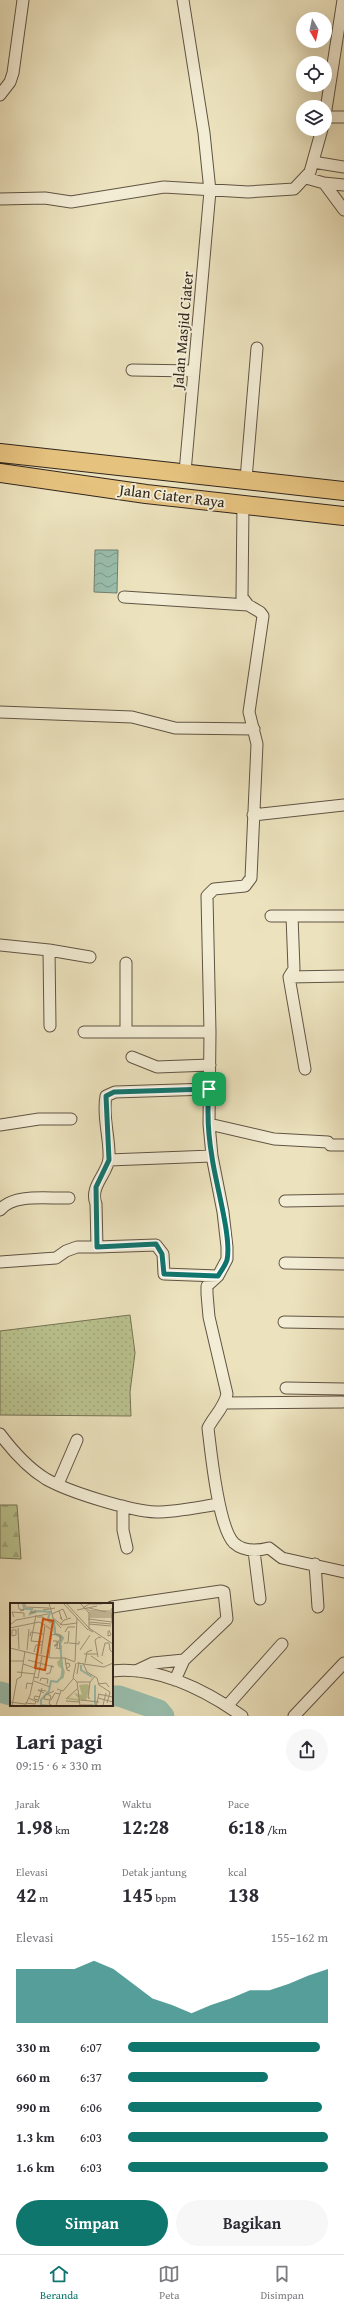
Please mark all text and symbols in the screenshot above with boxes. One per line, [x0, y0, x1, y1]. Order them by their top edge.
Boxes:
north arrow [296, 12, 332, 48]
map controls [296, 12, 332, 136]
button: locate [296, 56, 332, 92]
button: layers [296, 100, 332, 136]
street label: Jalan Masjid Ciater [167, 270, 198, 391]
street label: Jalan Ciater Raya [116, 478, 226, 512]
pin [192, 1072, 226, 1106]
icon: arrive [198, 1078, 220, 1100]
inset map [10, 1603, 113, 1706]
text: Lari pagi [16, 1725, 103, 1757]
button: share [286, 1729, 328, 1771]
text: 09:15 · 6 × 330 m [16, 1756, 102, 1775]
text: Jarak [16, 1796, 40, 1812]
text: Waktu [122, 1796, 152, 1812]
text: Pace [228, 1796, 249, 1812]
text: 1.98 [16, 1812, 53, 1841]
text: 12:28 [122, 1812, 169, 1841]
text: 6:18 [228, 1812, 265, 1841]
text: km [53, 1822, 70, 1838]
text: /km [265, 1822, 287, 1838]
text: Elevasi [16, 1864, 48, 1880]
text: Detak jantung [122, 1864, 187, 1880]
text: kcal [228, 1864, 247, 1880]
text: 42 [16, 1880, 37, 1909]
text: 145 [122, 1880, 153, 1909]
text: 138 [228, 1880, 259, 1909]
text: m [37, 1890, 48, 1906]
text: bpm [153, 1890, 176, 1906]
text: Elevasi [16, 1928, 54, 1947]
text: 155–162 m [271, 1928, 328, 1947]
text: 330 m [16, 2038, 50, 2057]
text: 6:07 [80, 2038, 102, 2057]
text: 660 m [16, 2068, 50, 2087]
text: 6:37 [80, 2068, 102, 2087]
text: 990 m [16, 2098, 50, 2117]
text: 6:06 [80, 2098, 102, 2117]
text: 1.3 km [16, 2128, 55, 2147]
text: 6:03 [80, 2128, 102, 2147]
text: 1.6 km [16, 2158, 55, 2177]
text: 6:03 [80, 2158, 102, 2177]
button: Simpan [16, 2200, 168, 2246]
button: Bagikan [176, 2200, 328, 2246]
tab: Beranda [40, 2263, 78, 2303]
tab: Peta [158, 2263, 180, 2303]
tab: Disimpan [260, 2263, 304, 2303]

